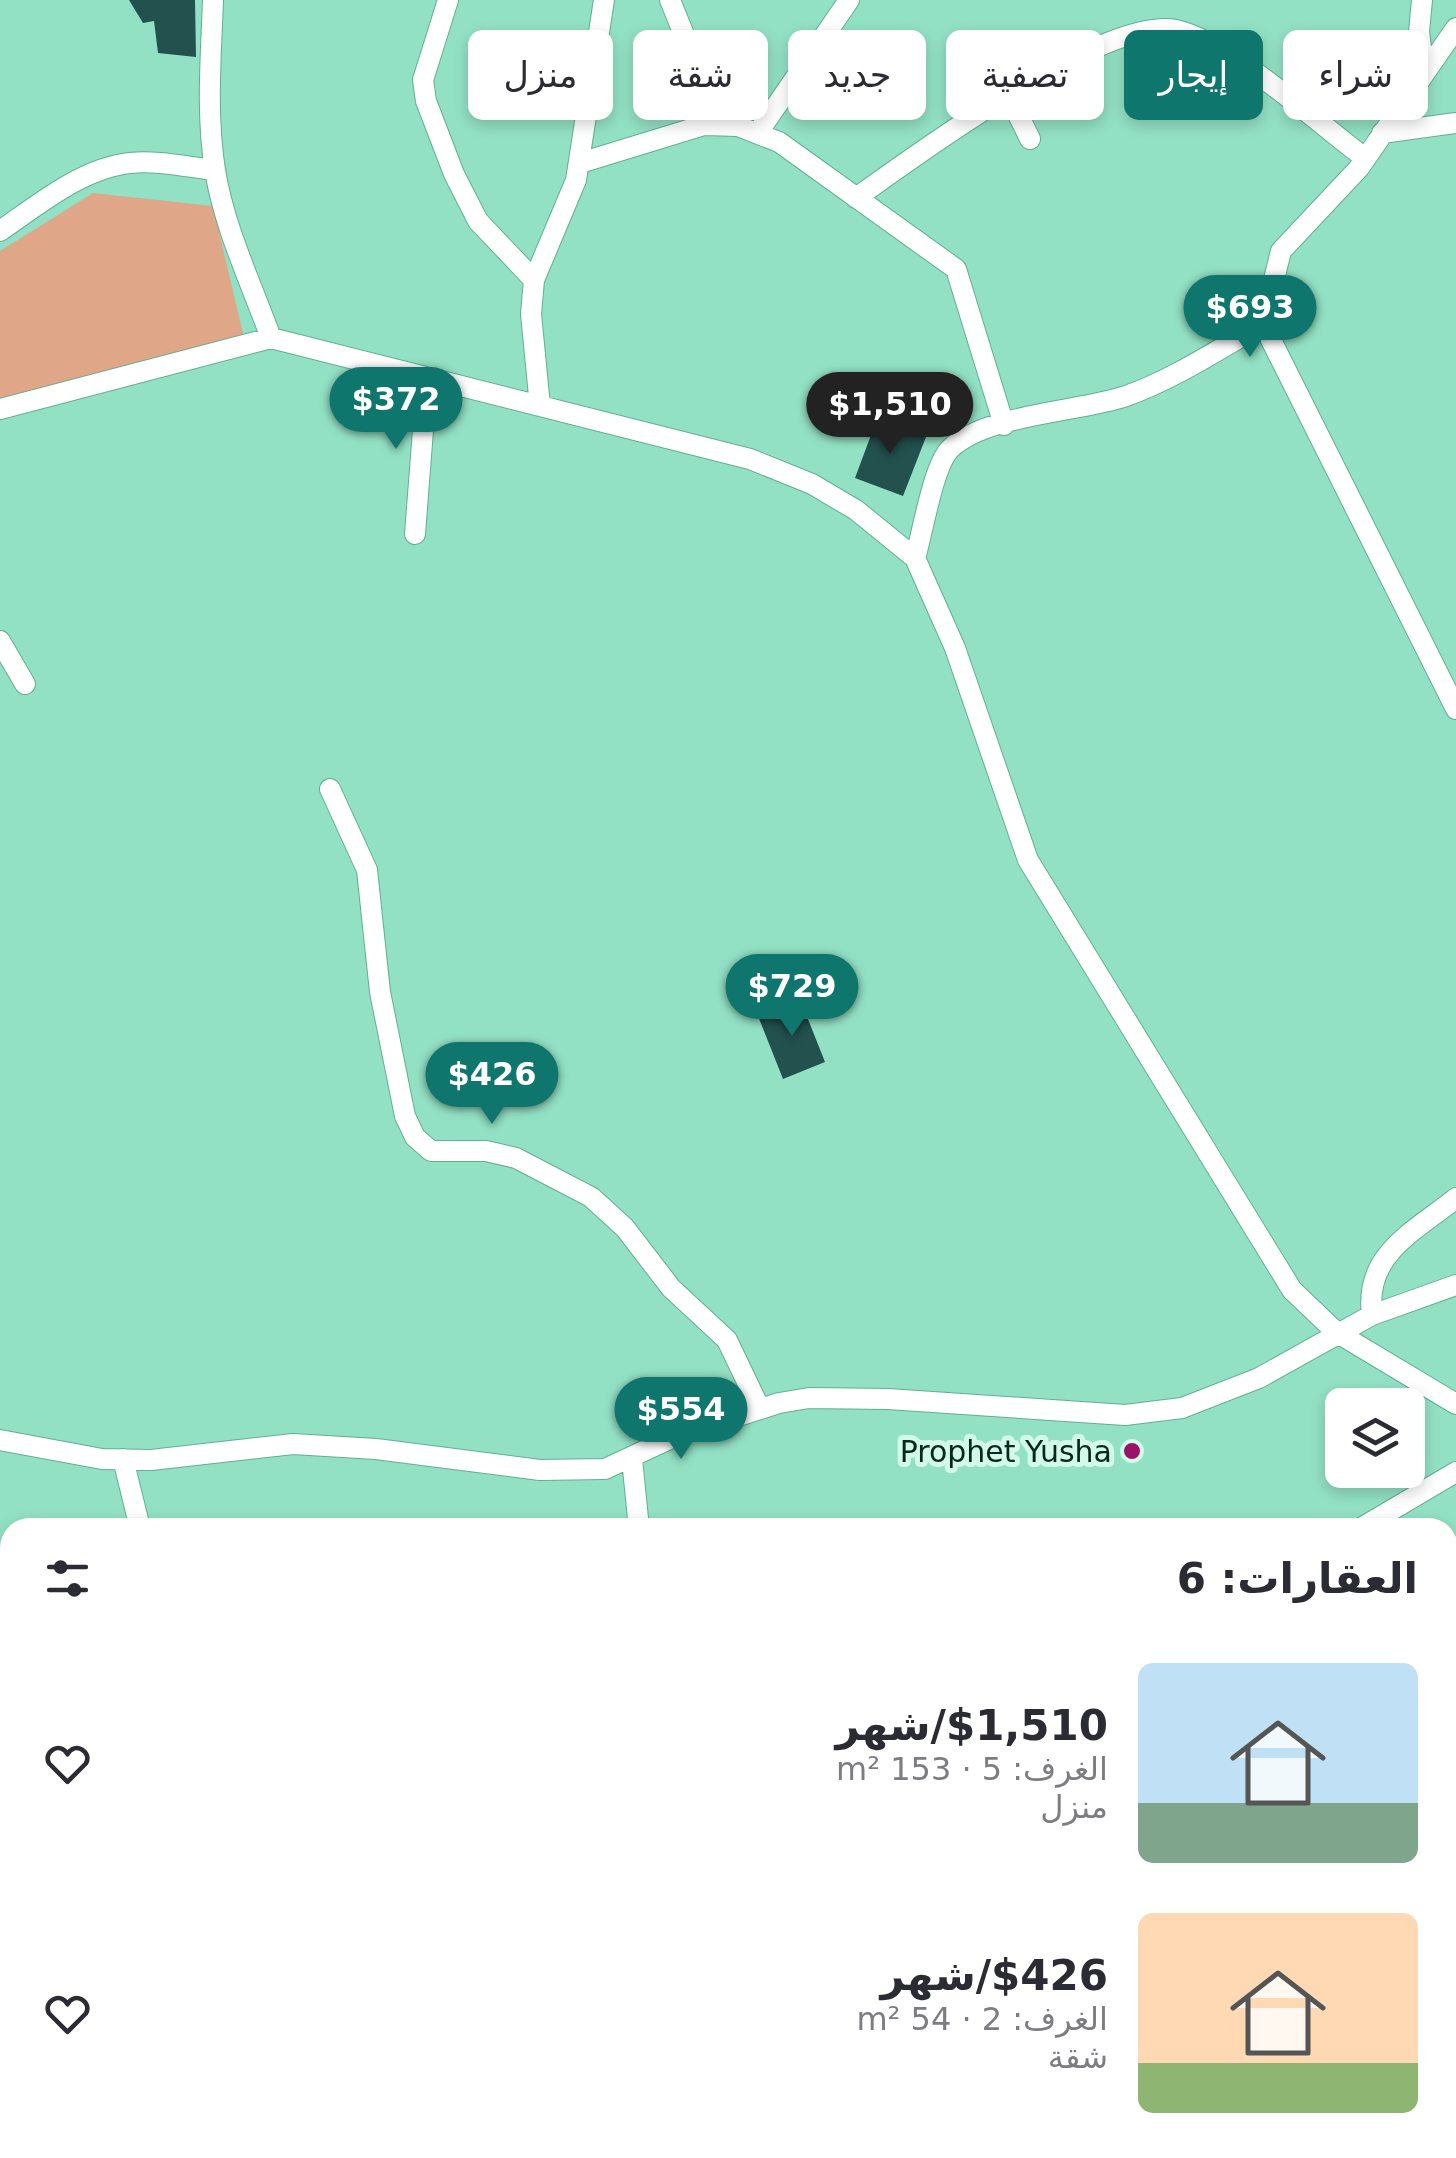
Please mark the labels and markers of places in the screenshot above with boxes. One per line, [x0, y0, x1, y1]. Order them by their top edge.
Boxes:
pin: $693 [1191, 275, 1309, 360]
pin: $372 [337, 367, 455, 452]
pin: $1,510 [809, 372, 971, 457]
pin: $729 [733, 954, 851, 1039]
pin: $426 [433, 1042, 551, 1127]
pin: $554 [622, 1377, 740, 1462]
place label: Prophet Yusha [900, 1434, 1112, 1469]
marker: Prophet Yusha [1121, 1440, 1143, 1462]

